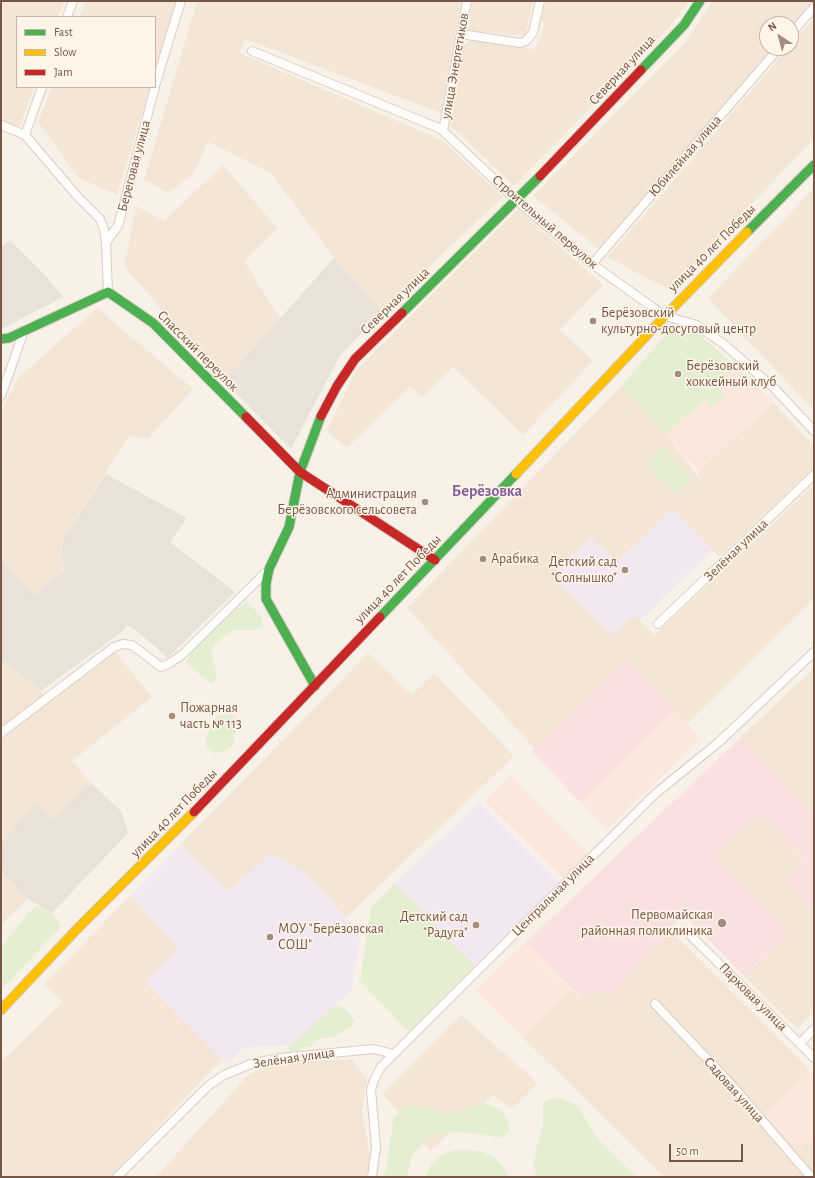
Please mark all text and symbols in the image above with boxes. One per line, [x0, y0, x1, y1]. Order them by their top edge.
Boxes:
street label: улица Энергетиков [437, 12, 473, 120]
legend [16, 16, 156, 88]
north arrow [759, 16, 799, 56]
text: N [766, 20, 779, 33]
text: Fast [54, 26, 73, 38]
street label: Северная улица [585, 31, 659, 109]
text: Slow [54, 46, 76, 58]
text: Jam [54, 66, 73, 78]
street label: Юбилейная улица [645, 112, 725, 200]
street label: Береговая улица [114, 118, 154, 214]
street label: Строительный переулок [488, 171, 602, 273]
street label: улица 40 лет Победы [665, 201, 759, 295]
street label: Северная улица [357, 264, 433, 338]
place label: Берёзовский культурно-досуговый центр [601, 305, 756, 338]
street label: Спасский переулок [154, 307, 242, 395]
marker: Берёзовский культурно-досуговый центр [588, 316, 598, 326]
place label: Берёзовский хоккейный клуб [686, 358, 776, 390]
marker: Берёзовский хоккейный клуб [673, 369, 683, 379]
district label: Берёзовка [452, 481, 522, 501]
place label: Администрация Берёзовского сельсовета [277, 486, 417, 518]
marker: Администрация Берёзовского сельсовета [420, 497, 430, 507]
street label: Зелёная улица [701, 515, 771, 585]
street label: улица 40 лет Победы [351, 531, 445, 627]
place label: Арабика [491, 551, 539, 567]
marker: Арабика [478, 554, 488, 564]
place label: Детский сад "Солнышко" [549, 554, 617, 586]
marker: Детский сад "Солнышко" [620, 565, 630, 575]
place label: Пожарная часть № 113 [180, 700, 242, 732]
marker: Пожарная часть № 113 [167, 711, 177, 721]
street label: улица 40 лет Победы [127, 765, 221, 861]
street label: Центральная улица [508, 850, 598, 940]
place label: Первомайская районная поликлиника [581, 907, 713, 940]
place label: Детский сад "Радуга" [400, 909, 468, 942]
marker: Первомайская районная поликлиника [716, 917, 728, 929]
marker: Детский сад "Радуга" [471, 920, 481, 930]
place label: МОУ "Берёзовская СОШ" [278, 921, 384, 954]
marker: МОУ "Берёзовская СОШ" [265, 932, 275, 942]
street label: Парковая улица [715, 959, 791, 1035]
street label: Зелёная улица [252, 1044, 336, 1072]
street label: Садовая улица [700, 1054, 768, 1126]
scale bar [671, 1136, 745, 1162]
text: 50 m [676, 1145, 699, 1157]

